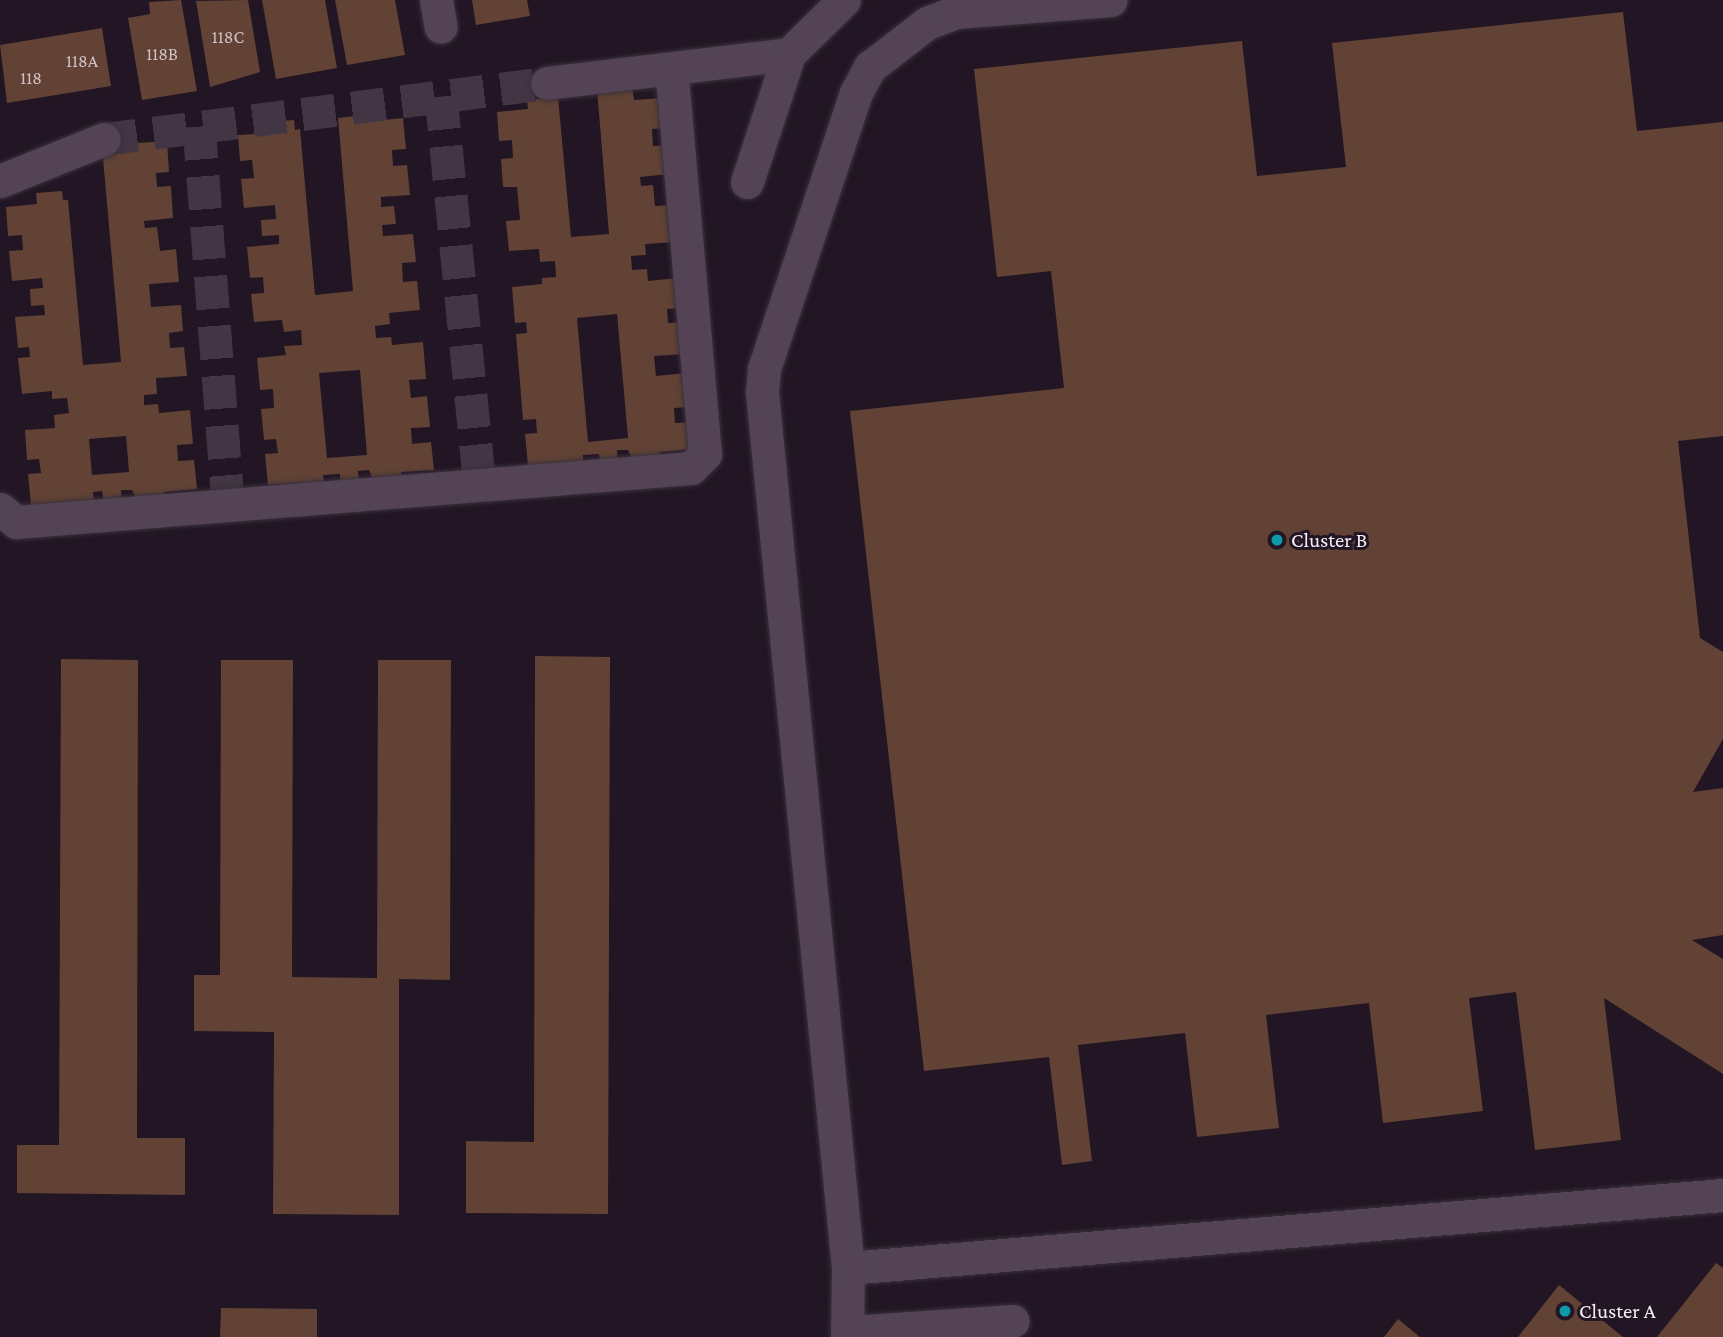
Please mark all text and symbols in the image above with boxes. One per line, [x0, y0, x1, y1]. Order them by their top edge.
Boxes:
house number: 118C [212, 26, 244, 48]
house number: 118B [146, 43, 178, 65]
house number: 118A [66, 50, 98, 72]
house number: 118 [20, 67, 42, 89]
place label: Cluster B [1291, 527, 1367, 553]
marker: Cluster B [1269, 532, 1285, 548]
place label: Cluster A [1579, 1298, 1656, 1324]
marker: Cluster A [1557, 1303, 1573, 1319]

